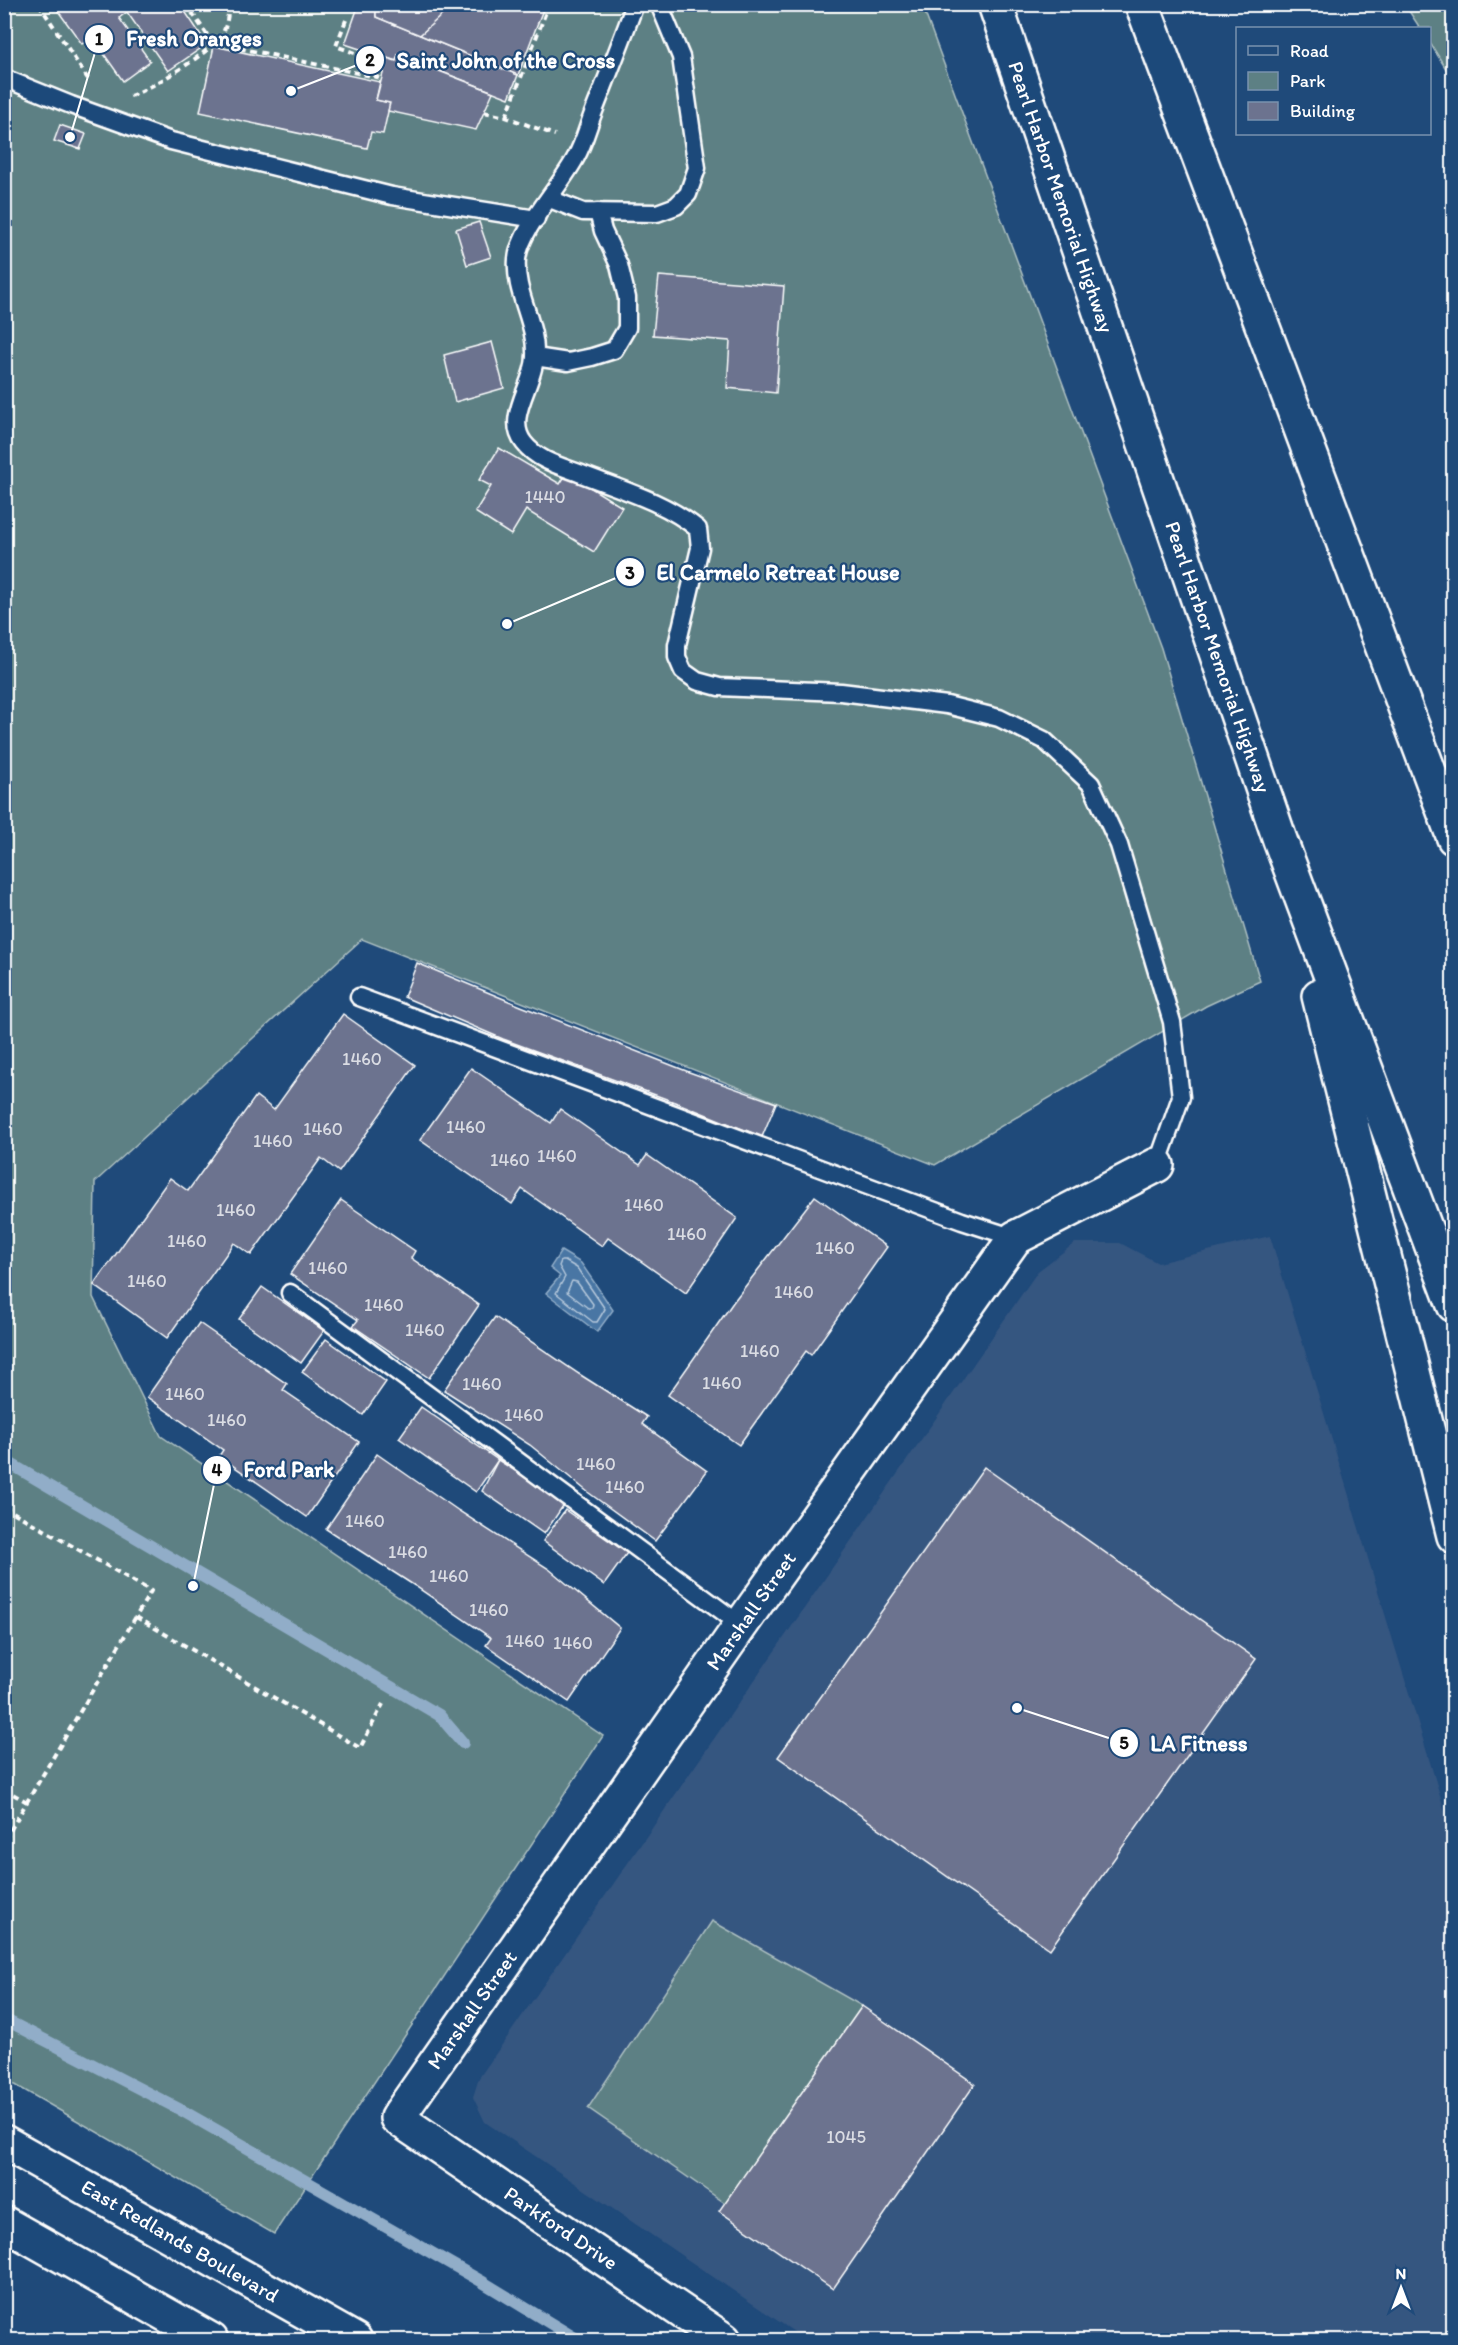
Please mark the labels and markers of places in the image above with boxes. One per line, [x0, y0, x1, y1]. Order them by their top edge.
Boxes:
callout: Fresh Oranges [84, 19, 274, 59]
callout: Saint John of the Cross [355, 40, 627, 80]
callout: El Carmelo Retreat House [615, 552, 911, 592]
callout: Ford Park [202, 1450, 347, 1490]
callout: LA Fitness [1109, 1723, 1260, 1763]

